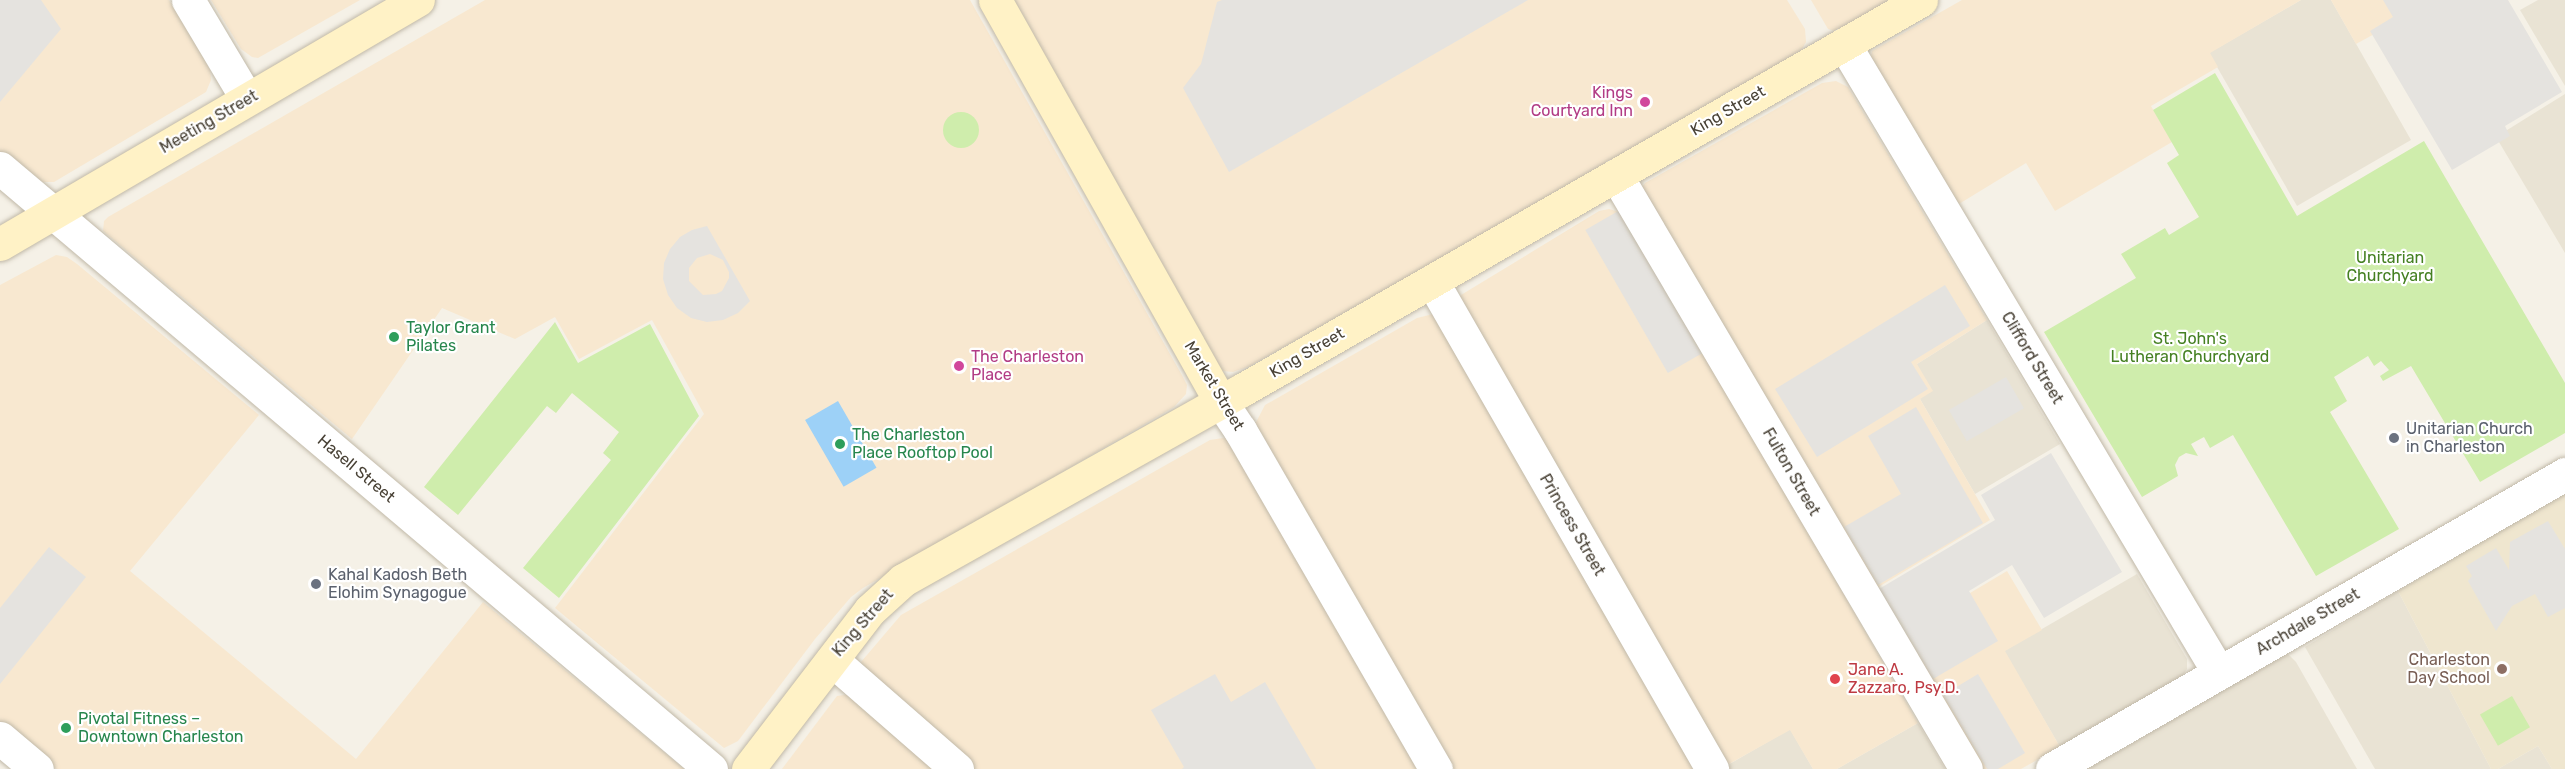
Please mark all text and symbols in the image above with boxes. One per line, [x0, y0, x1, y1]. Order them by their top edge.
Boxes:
street label: King Street [1687, 82, 1769, 140]
place label: Kings Courtyard Inn [1531, 83, 1633, 121]
street label: Meeting Street [157, 86, 261, 158]
marker: Kings Courtyard Inn [1638, 95, 1652, 109]
park label: Unitarian Churchyard [2346, 248, 2434, 286]
street label: Clifford Street [1997, 308, 2067, 408]
place label: Taylor Grant Pilates [406, 318, 496, 356]
street label: King Street [1266, 324, 1348, 382]
park label: St. John's Lutheran Churchyard [2111, 329, 2269, 367]
marker: Taylor Grant Pilates [387, 330, 401, 344]
street label: Market Street [1180, 338, 1248, 434]
place label: The Charleston Place [971, 347, 1084, 385]
marker: The Charleston Place [952, 359, 966, 373]
place label: Unitarian Church in Charleston [2406, 419, 2533, 457]
place label: The Charleston Place Rooftop Pool [852, 425, 993, 463]
street label: Fulton Street [1758, 425, 1824, 519]
street label: Hasell Street [313, 431, 399, 507]
marker: Unitarian Church in Charleston [2387, 431, 2401, 445]
marker: The Charleston Place Rooftop Pool [833, 437, 847, 451]
street label: Princess Street [1535, 471, 1609, 579]
place label: Kahal Kadosh Beth Elohim Synagogue [328, 565, 467, 603]
marker: Kahal Kadosh Beth Elohim Synagogue [309, 577, 323, 591]
street label: King Street [829, 585, 897, 661]
street label: Archdale Street [2253, 585, 2363, 659]
place label: Charleston Day School [2407, 650, 2490, 688]
place label: Jane A. Zazzaro, Psy.D. [1848, 660, 1959, 698]
marker: Charleston Day School [2495, 662, 2509, 676]
marker: Jane A. Zazzaro, Psy.D. [1826, 670, 1844, 688]
place label: Pivotal Fitness – Downtown Charleston [78, 709, 244, 747]
marker: Pivotal Fitness – Downtown Charleston [59, 721, 73, 735]

